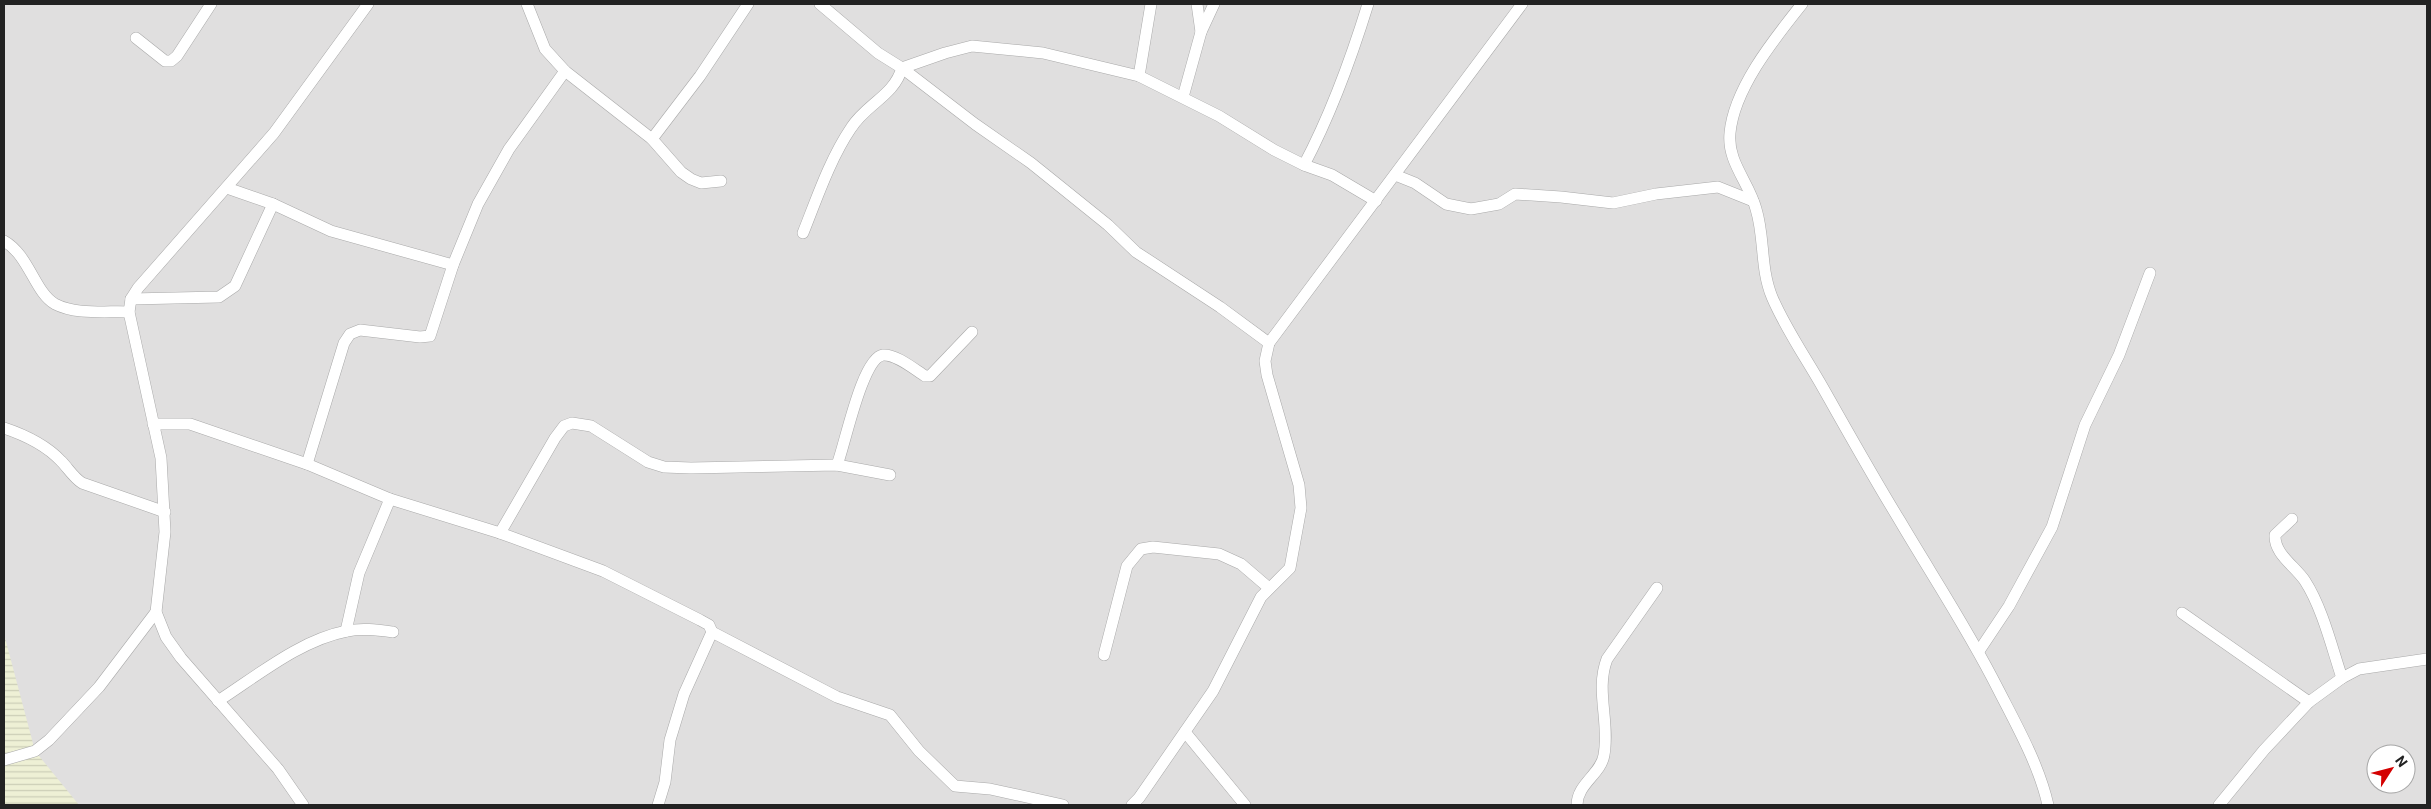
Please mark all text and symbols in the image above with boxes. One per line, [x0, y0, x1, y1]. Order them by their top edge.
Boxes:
north arrow [2366, 744, 2416, 794]
text: N [2392, 753, 2411, 770]

